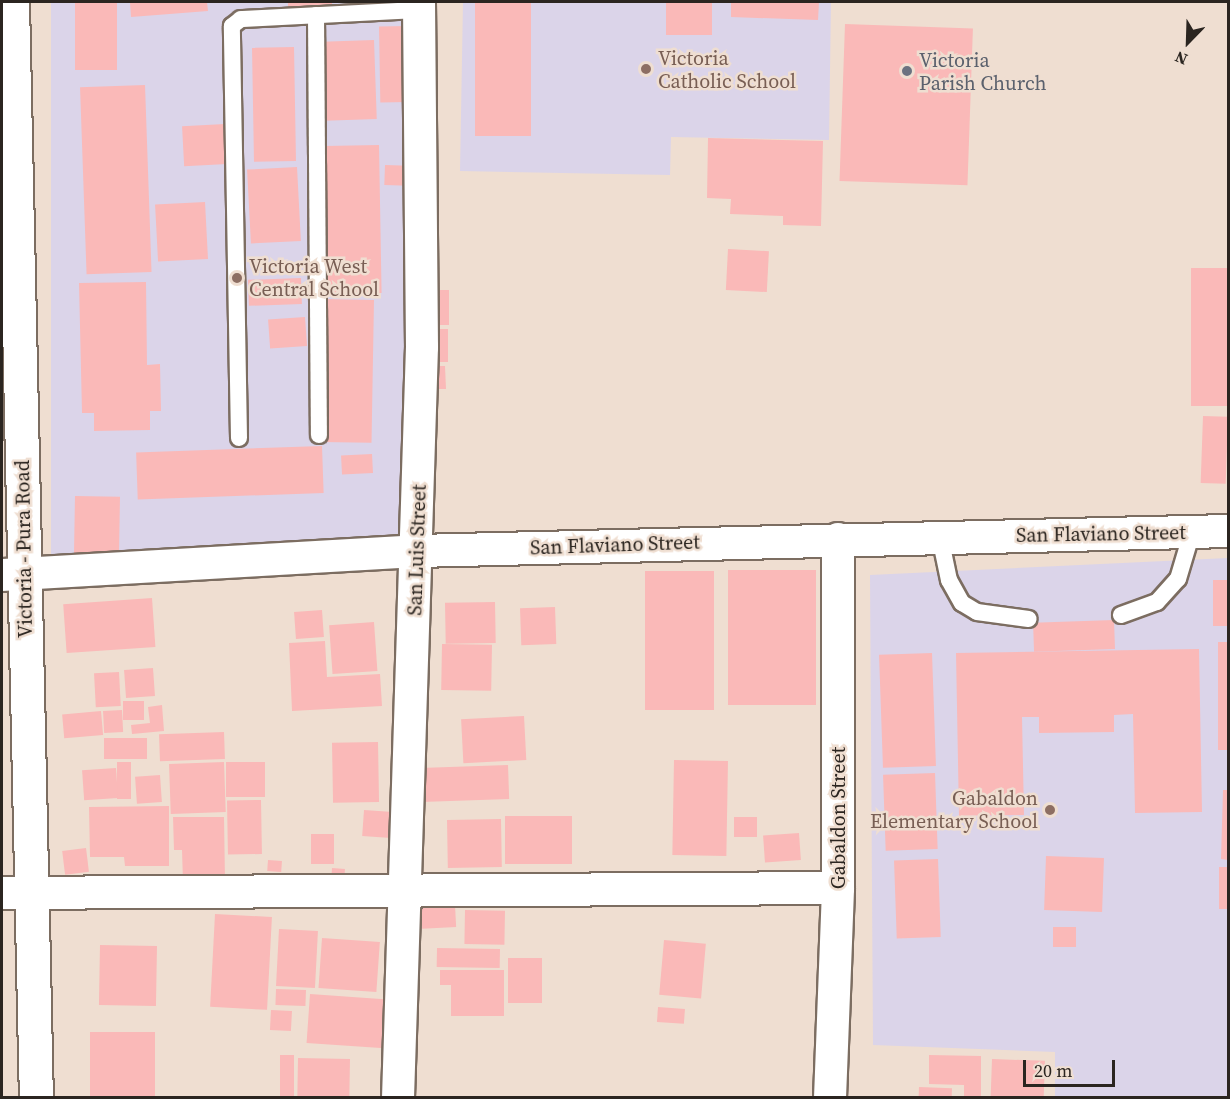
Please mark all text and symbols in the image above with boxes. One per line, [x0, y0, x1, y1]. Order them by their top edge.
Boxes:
north arrow [1158, 12, 1218, 72]
place label: Victoria Catholic School [658, 46, 796, 93]
text: N [1171, 46, 1191, 71]
place label: Victoria Parish Church [919, 48, 1046, 95]
marker: Victoria Catholic School [639, 62, 653, 76]
marker: Victoria Parish Church [900, 64, 914, 78]
place label: Victoria West Central School [249, 254, 379, 301]
marker: Victoria West Central School [230, 271, 244, 285]
street label: Victoria - Pura Road [10, 460, 38, 638]
street label: San Luis Street [403, 484, 431, 616]
street label: San Flaviano Street [1016, 521, 1186, 547]
street label: San Flaviano Street [530, 530, 700, 560]
street label: Gabaldon Street [826, 747, 850, 889]
place label: Gabaldon Elementary School [870, 786, 1038, 833]
marker: Gabaldon Elementary School [1043, 803, 1057, 817]
scale bar [1026, 1048, 1118, 1086]
text: 20 m [1034, 1058, 1072, 1083]

